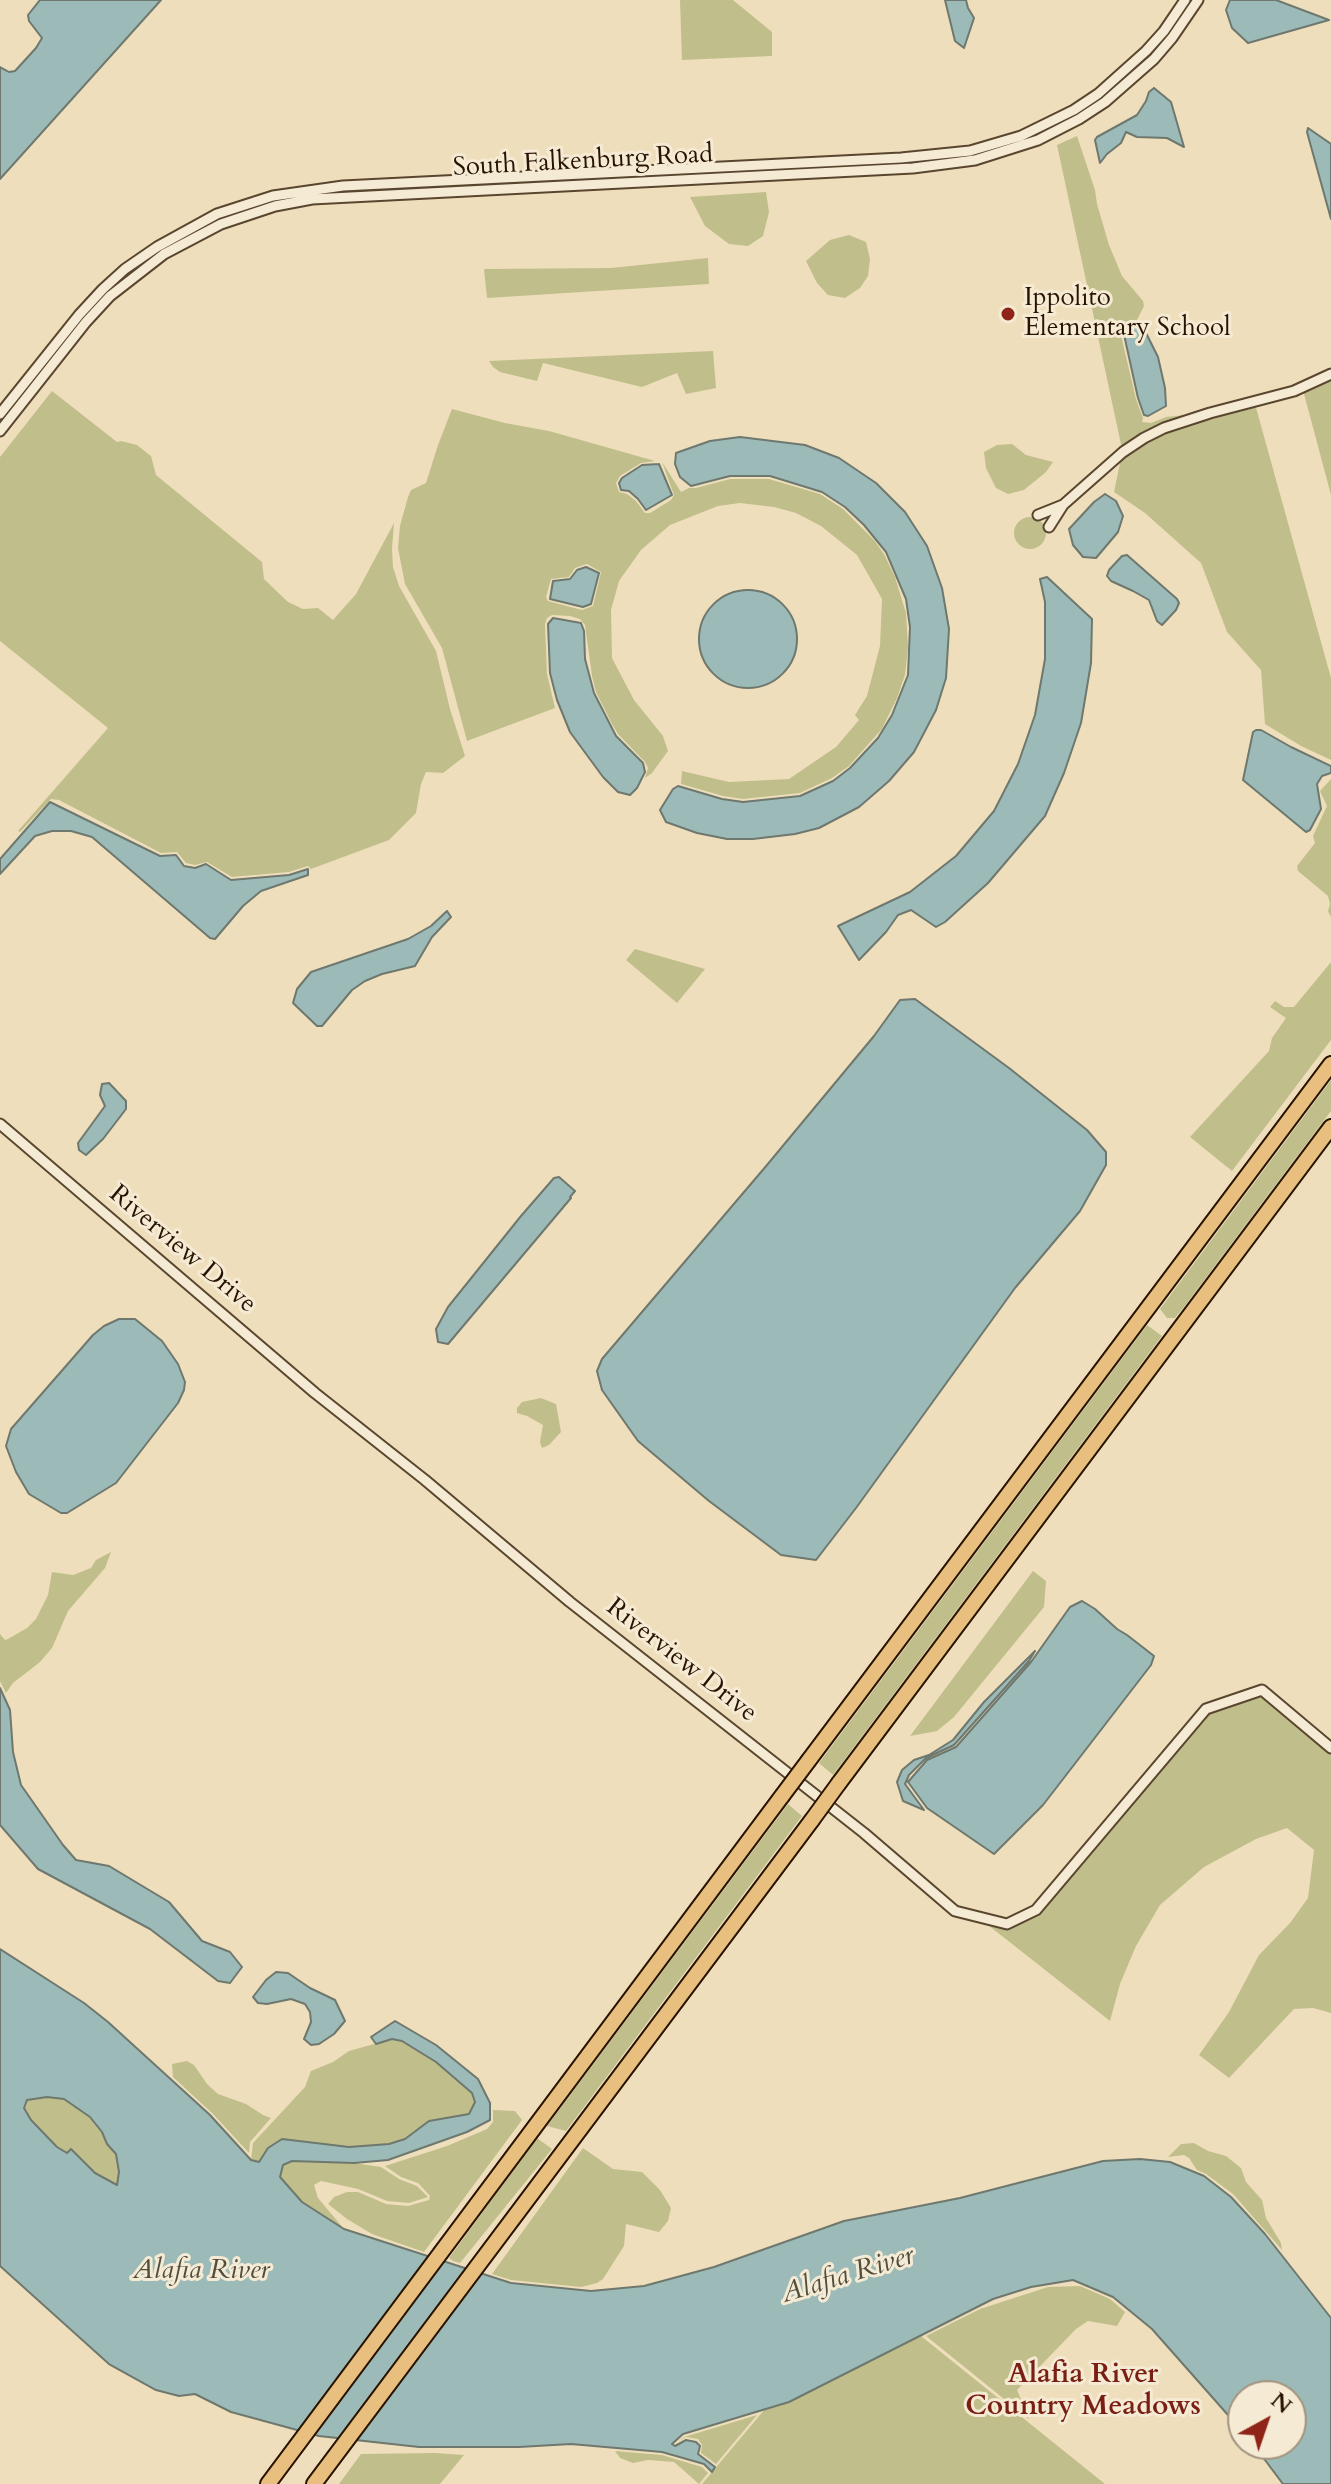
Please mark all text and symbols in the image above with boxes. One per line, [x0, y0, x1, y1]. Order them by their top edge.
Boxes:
street label: South Falkenburg Road [452, 140, 714, 184]
place label: Ippolito Elementary School [1024, 283, 1231, 344]
marker: Ippolito Elementary School [999, 305, 1017, 323]
street label: Riverview Drive [102, 1179, 262, 1321]
street label: Riverview Drive [599, 1592, 763, 1730]
water label: Alafia River [778, 2240, 918, 2312]
water label: Alafia River [132, 2255, 270, 2289]
district label: Alafia River Country Meadows [965, 2359, 1201, 2425]
north arrow [1227, 2380, 1307, 2460]
text: N [1264, 2386, 1298, 2421]

